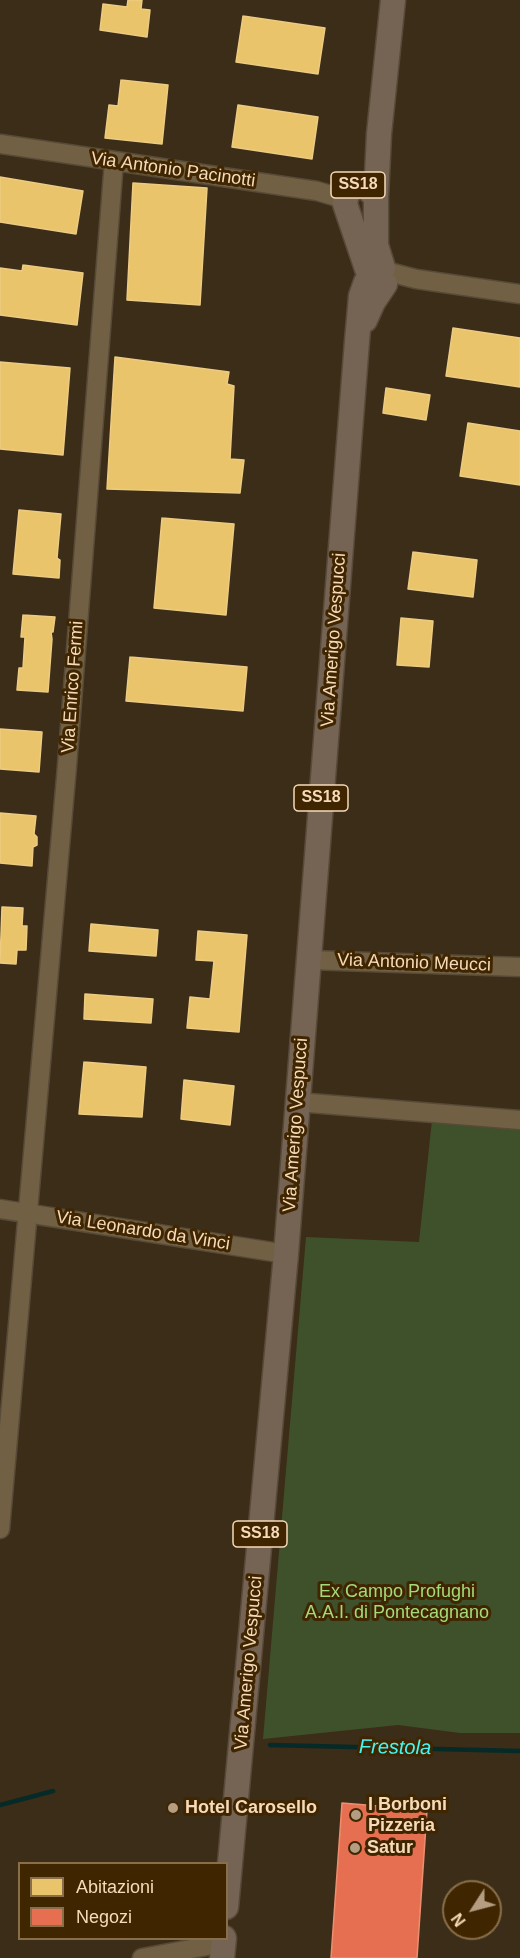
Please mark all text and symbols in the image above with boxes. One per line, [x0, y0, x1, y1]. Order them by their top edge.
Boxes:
street label: Via Antonio Pacinotti [89, 148, 257, 192]
road number: SS18 [331, 172, 385, 198]
street label: Via Amerigo Vespucci [317, 552, 351, 728]
street label: Via Enrico Fermi [58, 620, 88, 754]
road number: SS18 [294, 785, 348, 811]
street label: Via Antonio Meucci [337, 950, 491, 976]
street label: Via Amerigo Vespucci [279, 1037, 313, 1213]
street label: Via Leonardo da Vinci [55, 1207, 231, 1255]
road number: SS18 [233, 1521, 287, 1547]
street label: Via Amerigo Vespucci [231, 1575, 267, 1751]
park label: Ex Campo Profughi A.A.I. di Pontecagnano [305, 1581, 489, 1624]
water label: Frestola [359, 1735, 431, 1761]
place label: I Borboni Pizzeria [368, 1794, 447, 1836]
place label: Hotel Carosello [185, 1797, 317, 1819]
marker: Hotel Carosello [166, 1801, 180, 1815]
marker: I Borboni Pizzeria [349, 1808, 363, 1822]
place label: Satur [367, 1837, 413, 1859]
marker: Satur [348, 1841, 362, 1855]
legend [18, 1862, 228, 1940]
text: Abitazioni [76, 1877, 154, 1897]
north arrow [442, 1880, 502, 1940]
text: Negozi [76, 1907, 132, 1927]
text: N [448, 1910, 469, 1929]

